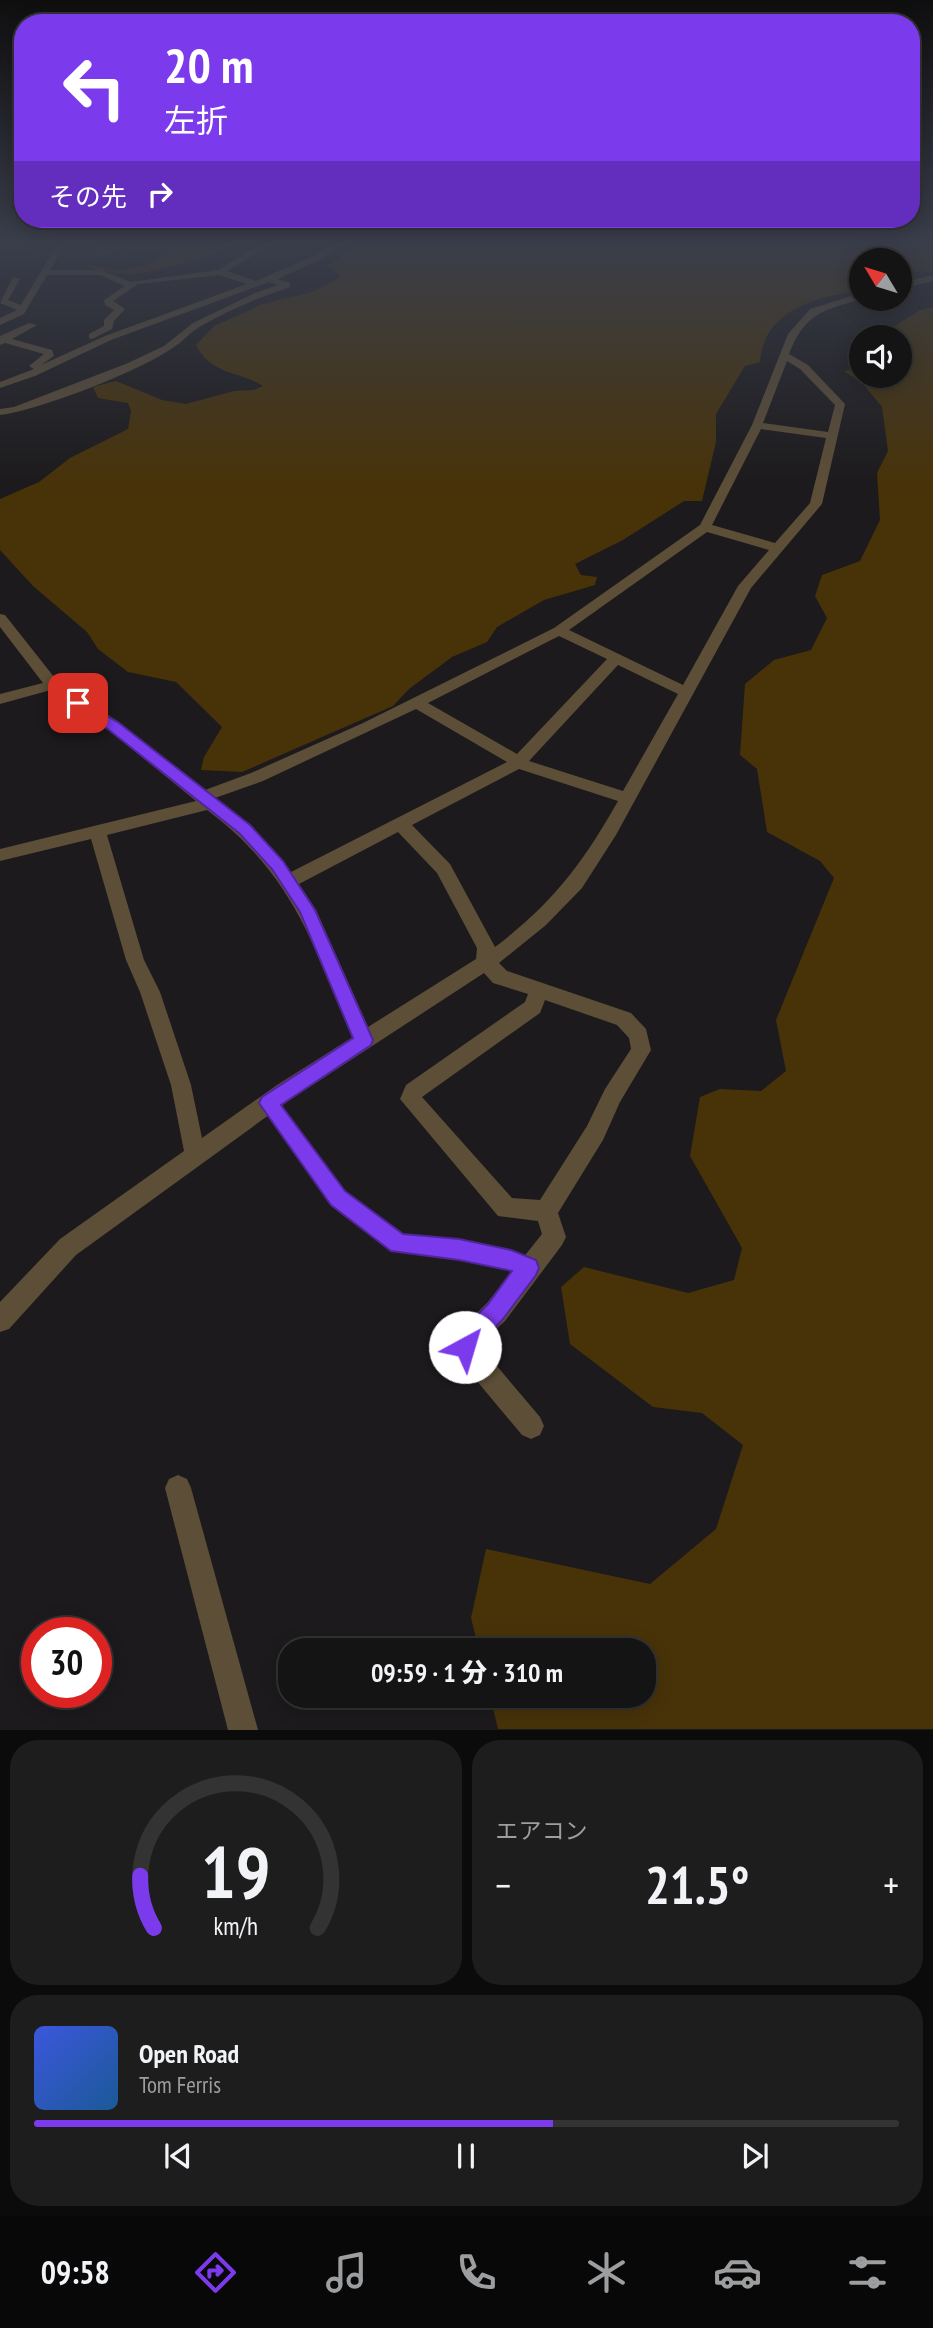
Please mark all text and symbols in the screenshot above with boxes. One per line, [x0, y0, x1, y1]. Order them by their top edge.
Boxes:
text: 20 m [164, 33, 253, 97]
icon: left [49, 42, 140, 133]
text: 左折 [164, 99, 228, 141]
icon: right [141, 175, 179, 213]
text: その先 [49, 180, 127, 213]
north arrow [849, 248, 912, 312]
map controls [849, 248, 912, 388]
button: sound [849, 325, 912, 388]
pin [48, 673, 108, 733]
icon: arrive [59, 684, 97, 722]
position arrow [428, 1310, 502, 1384]
speed limit sign: 30 [21, 1617, 112, 1708]
text: 09:59 · 1 分 · 310 m [371, 1656, 563, 1689]
text: エアコン [496, 1816, 588, 1845]
text: 19 [201, 1825, 271, 1919]
text: 21.5° [645, 1851, 750, 1918]
text: − [496, 1860, 511, 1909]
text: + [883, 1860, 899, 1909]
text: km/h [214, 1910, 258, 1942]
text: Open Road [139, 2037, 239, 2070]
text: Tom Ferris [139, 2070, 221, 2099]
icon: previous [159, 2137, 197, 2175]
icon: pause [447, 2137, 485, 2175]
icon: next [736, 2137, 774, 2175]
icon: directions [191, 2248, 240, 2297]
icon: music [322, 2248, 371, 2297]
icon: phone [452, 2248, 501, 2297]
icon: climate [582, 2248, 631, 2297]
icon: car [713, 2248, 762, 2297]
icon: filters [843, 2248, 892, 2297]
text: 09:58 [41, 2251, 110, 2293]

